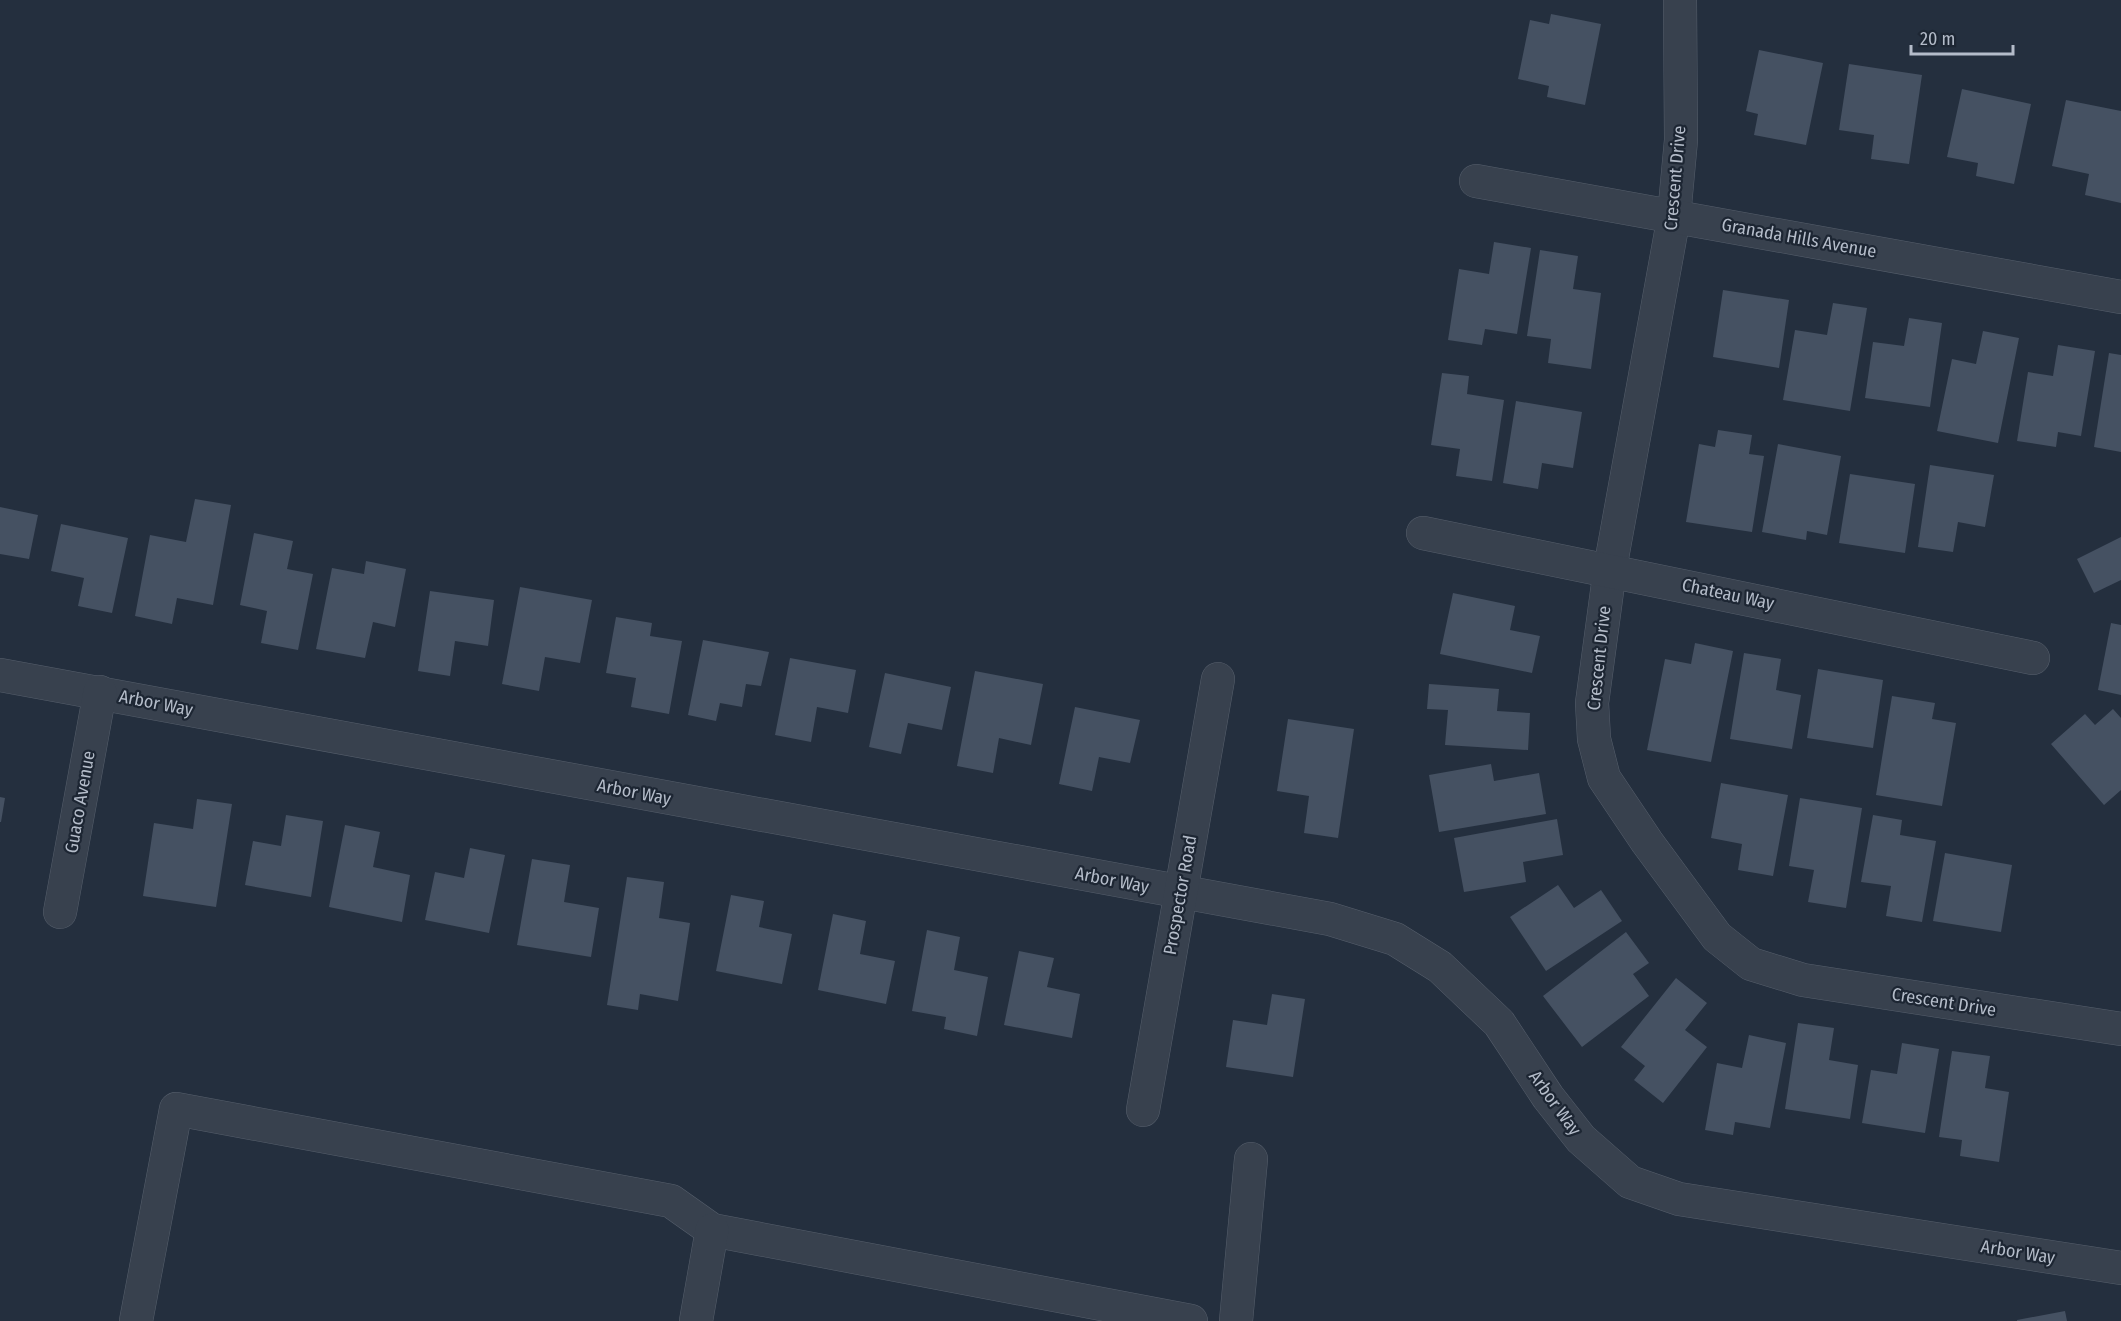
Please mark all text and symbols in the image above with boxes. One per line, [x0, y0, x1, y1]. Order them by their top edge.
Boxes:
scale bar [1911, 18, 2013, 56]
text: 20 m [1920, 28, 1955, 50]
street label: Crescent Drive [1659, 125, 1691, 231]
street label: Granada Hills Avenue [1720, 214, 1878, 262]
street label: Chateau Way [1680, 574, 1776, 614]
street label: Crescent Drive [1583, 604, 1615, 711]
street label: Arbor Way [117, 685, 195, 721]
street label: Guaco Avenue [60, 749, 100, 855]
street label: Arbor Way [595, 774, 673, 810]
street label: Prospector Road [1159, 833, 1201, 957]
street label: Arbor Way [1073, 862, 1151, 898]
street label: Crescent Drive [1890, 983, 1998, 1021]
street label: Arbor Way [1524, 1066, 1586, 1140]
street label: Arbor Way [1979, 1235, 2057, 1269]

